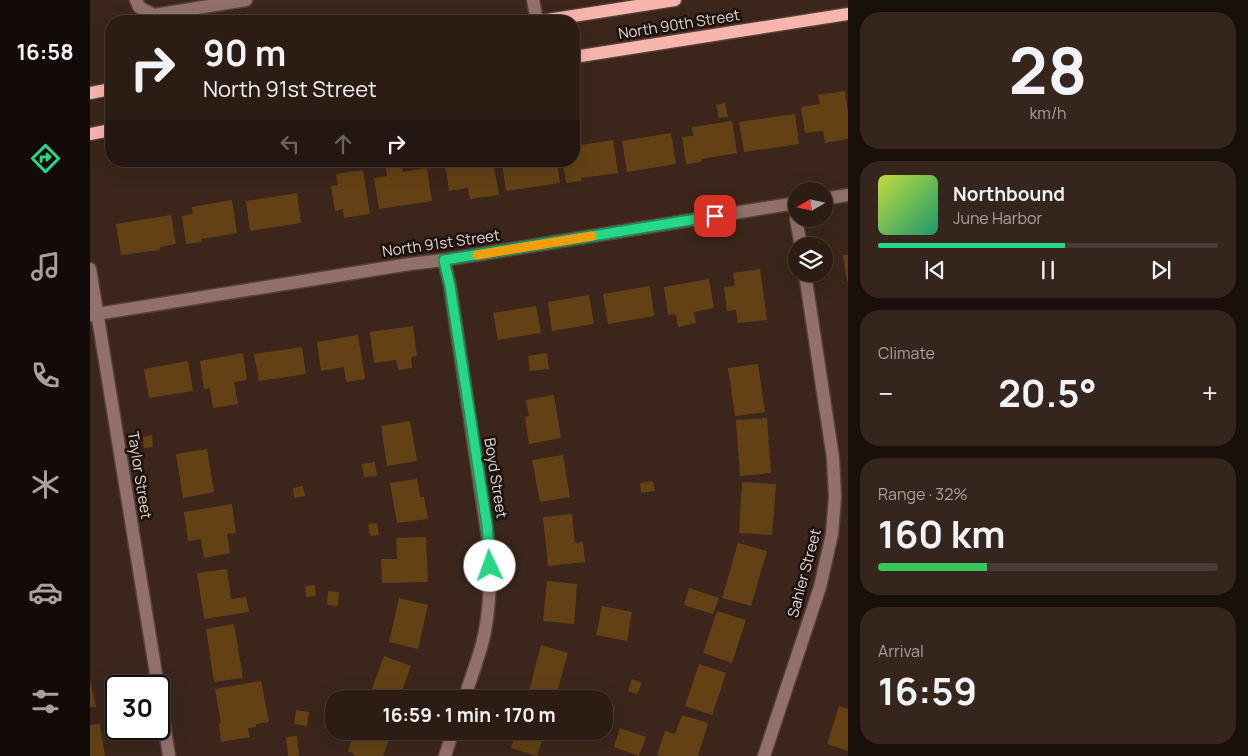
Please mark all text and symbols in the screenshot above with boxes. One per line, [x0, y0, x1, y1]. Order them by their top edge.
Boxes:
street label: North 90th Street [617, 4, 741, 44]
text: 28 [1009, 25, 1087, 114]
text: 90 m [203, 29, 286, 77]
icon: right [120, 35, 185, 100]
text: 16:58 [16, 37, 74, 67]
text: North 91st Street [203, 74, 377, 104]
text: km/h [1029, 102, 1067, 124]
icon: left [276, 130, 304, 158]
icon: ahead [329, 130, 357, 158]
icon: right [382, 130, 410, 158]
icon: directions [28, 141, 63, 176]
text: Northbound [953, 181, 1065, 207]
north arrow [788, 182, 832, 228]
map controls [788, 182, 833, 282]
pin [694, 195, 736, 237]
icon: arrive [701, 202, 729, 230]
text: June Harbor [953, 207, 1042, 229]
street label: North 91st Street [381, 224, 501, 262]
button: layers [788, 237, 833, 282]
icon: music [28, 249, 63, 284]
icon: previous [921, 256, 949, 284]
icon: pause [1034, 256, 1062, 284]
icon: next [1147, 256, 1175, 284]
text: Climate [878, 342, 935, 364]
icon: phone [28, 358, 63, 393]
text: 20.5° [998, 366, 1097, 418]
text: − [878, 374, 893, 412]
text: + [1202, 374, 1218, 412]
street label: Taylor Street [123, 430, 157, 520]
street label: Boyd Street [479, 436, 513, 520]
icon: climate [28, 467, 63, 502]
text: Range · 32% [878, 483, 968, 505]
text: 160 km [878, 507, 1005, 559]
street label: Sahler Street [782, 526, 826, 620]
position arrow [463, 539, 515, 591]
icon: car [28, 575, 63, 610]
text: Arrival [878, 640, 924, 662]
text: 16:59 [878, 664, 977, 716]
speed limit sign: 30 [105, 675, 170, 740]
icon: filters [28, 684, 63, 719]
text: 16:59 · 1 min · 170 m [382, 702, 556, 728]

